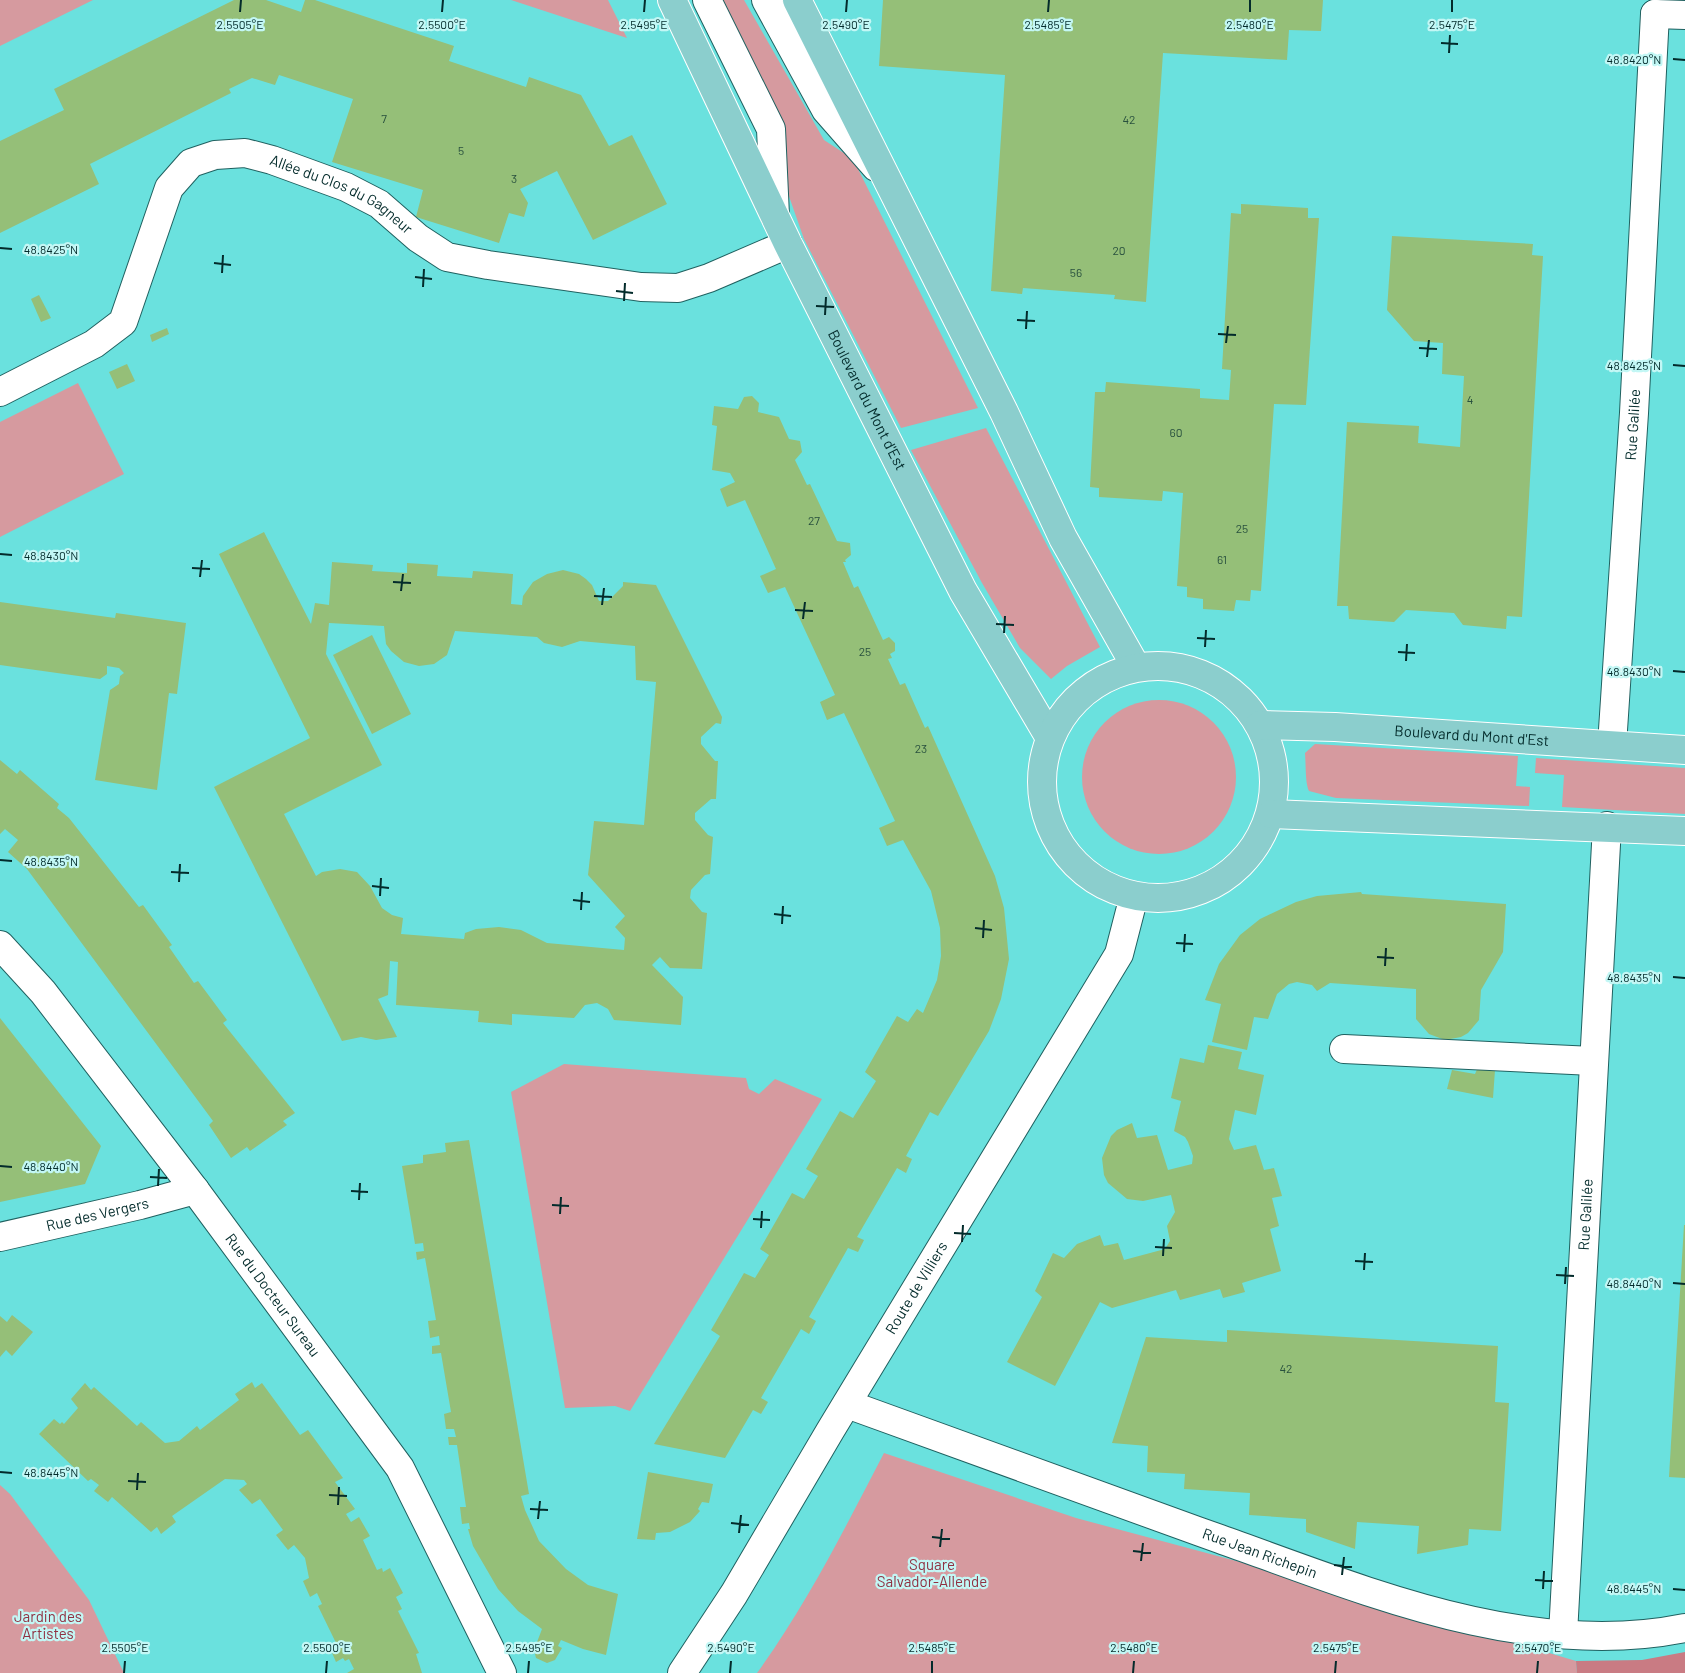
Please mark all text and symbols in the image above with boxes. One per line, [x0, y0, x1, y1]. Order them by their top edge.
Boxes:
text: 2.5505°E [217, 17, 263, 31]
text: 2.5500°E [418, 17, 466, 31]
text: 2.5495°E [621, 17, 667, 31]
text: 2.5490°E [822, 17, 870, 31]
text: 2.5485°E [1025, 17, 1071, 31]
text: 2.5480°E [1226, 17, 1274, 31]
text: 2.5475°E [1429, 17, 1475, 31]
text: 48.8420°N [1607, 52, 1661, 66]
house number: 7 [381, 111, 387, 125]
house number: 42 [1122, 112, 1136, 126]
house number: 5 [458, 143, 464, 157]
street label: Allée du Clos du Gagneur [268, 150, 417, 238]
house number: 3 [511, 171, 517, 185]
text: 48.8425°N [24, 242, 78, 256]
house number: 20 [1112, 243, 1126, 257]
house number: 56 [1070, 265, 1082, 279]
street label: Boulevard du Mont d'Est [825, 326, 911, 473]
text: 48.8425°N [1607, 358, 1661, 372]
street label: Rue Galilée [1621, 388, 1643, 461]
house number: 4 [1467, 392, 1473, 406]
house number: 60 [1170, 425, 1182, 439]
house number: 27 [808, 513, 820, 527]
house number: 25 [1236, 521, 1248, 535]
text: 48.8430°N [24, 548, 78, 562]
house number: 61 [1217, 552, 1227, 566]
house number: 25 [859, 644, 871, 658]
text: 48.8430°N [1607, 664, 1661, 678]
street label: Boulevard du Mont d'Est [1394, 721, 1550, 749]
house number: 23 [915, 741, 927, 755]
text: 48.8435°N [24, 854, 78, 868]
text: 48.8435°N [1607, 970, 1661, 984]
text: 48.8440°N [23, 1159, 79, 1173]
street label: Rue Galilée [1574, 1178, 1596, 1251]
street label: Rue des Vergers [44, 1193, 151, 1234]
street label: Rue du Docteur Sureau [222, 1230, 325, 1360]
street label: Route de Villiers [881, 1238, 951, 1337]
text: 48.8440°N [1606, 1276, 1662, 1290]
house number: 42 [1279, 1361, 1293, 1375]
text: 48.8445°N [24, 1465, 78, 1479]
street label: Rue Jean Richepin [1200, 1524, 1320, 1581]
park label: Square Salvador-Allende [877, 1555, 987, 1590]
text: 48.8445°N [1607, 1581, 1661, 1595]
park label: Jardin des Artistes [14, 1607, 82, 1642]
text: 2.5505°E [102, 1640, 148, 1654]
text: 2.5500°E [303, 1640, 351, 1654]
text: 2.5495°E [506, 1640, 552, 1654]
text: 2.5490°E [707, 1640, 755, 1654]
text: 2.5485°E [909, 1640, 955, 1654]
text: 2.5480°E [1110, 1640, 1158, 1654]
text: 2.5475°E [1313, 1640, 1359, 1654]
text: 2.5470°E [1515, 1640, 1561, 1654]

